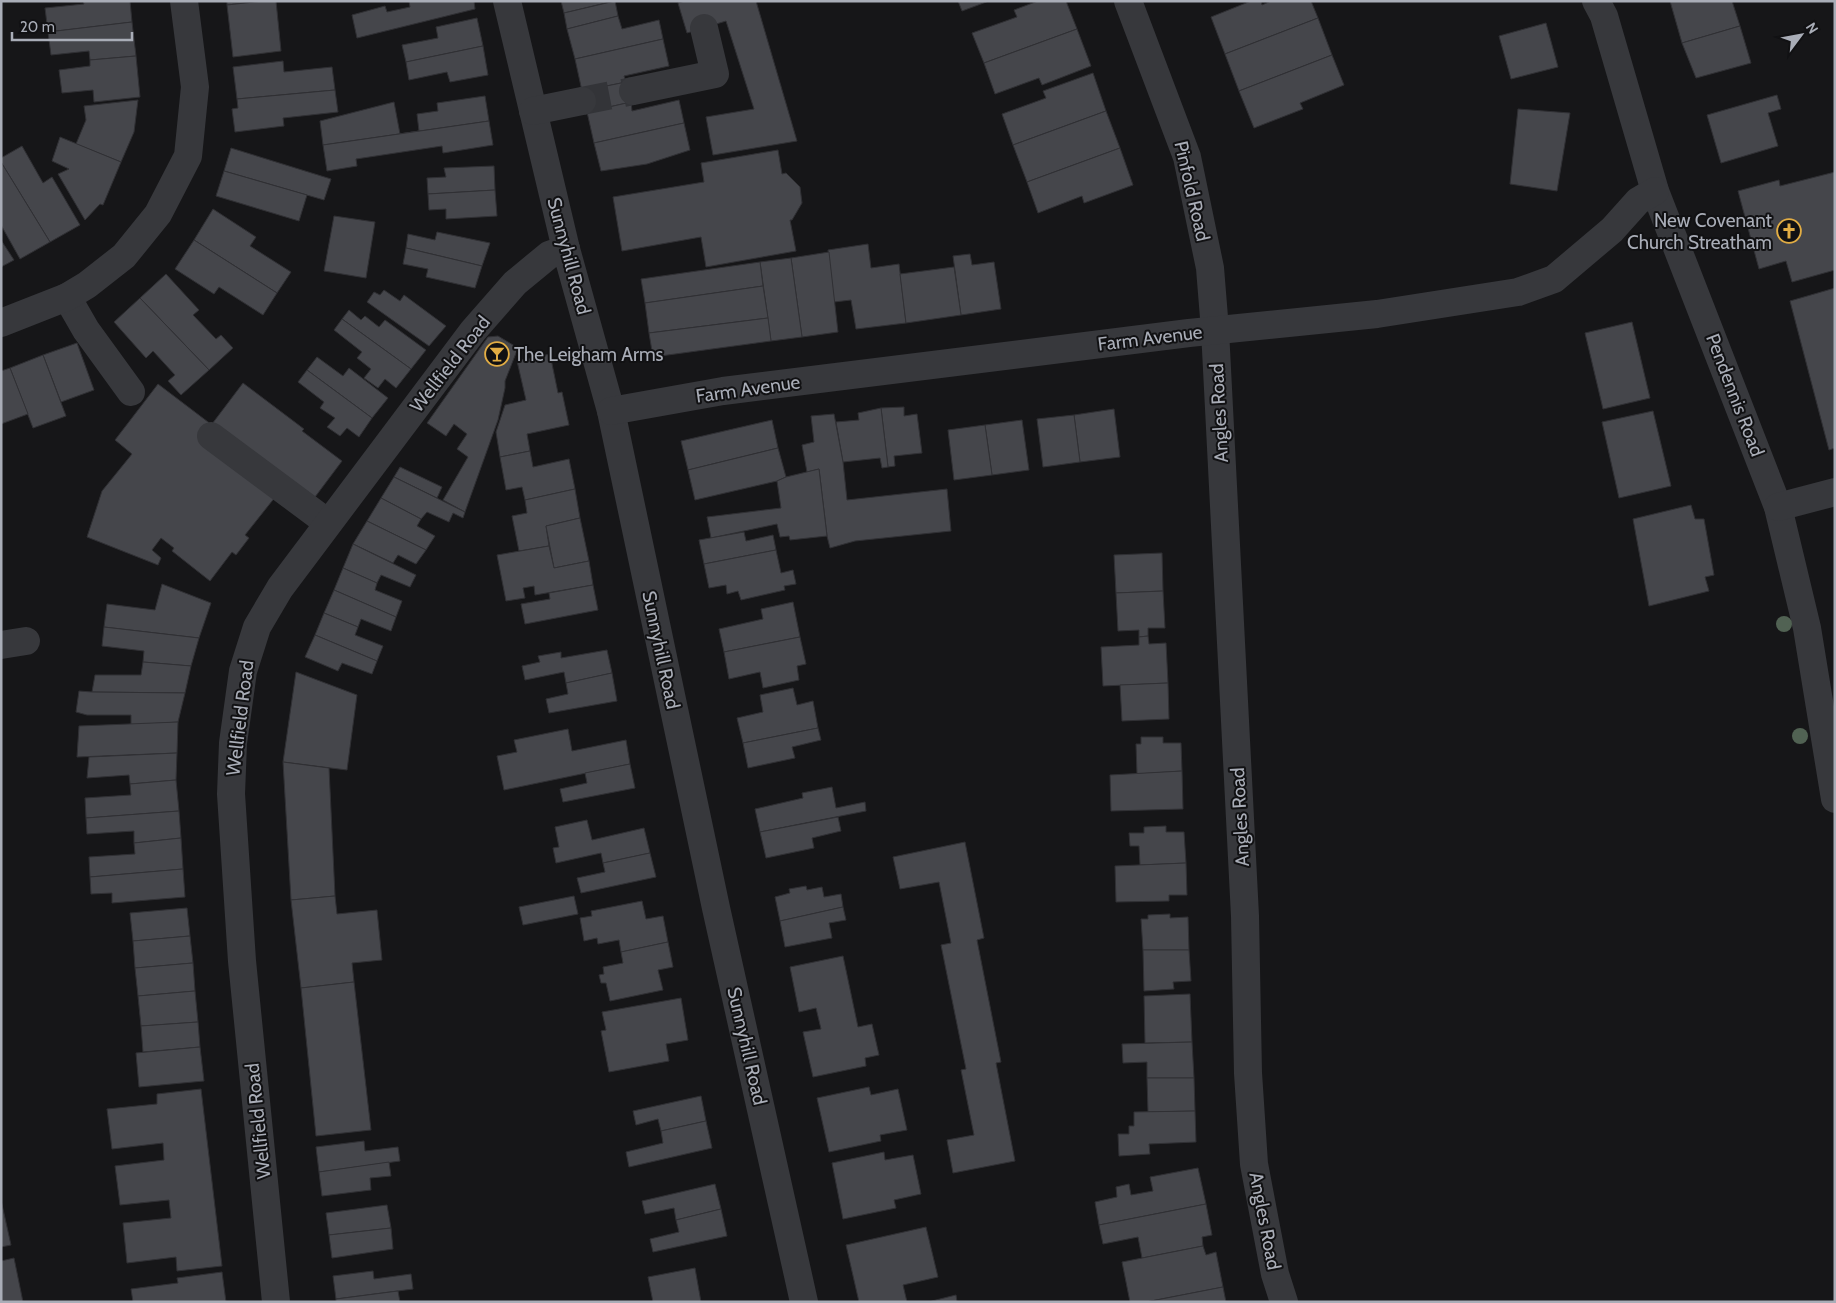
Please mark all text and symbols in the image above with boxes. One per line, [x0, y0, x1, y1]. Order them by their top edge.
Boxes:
scale bar [12, 10, 132, 42]
north arrow [1776, 10, 1826, 60]
text: 20 m [20, 18, 55, 36]
text: N [1802, 19, 1822, 37]
street label: Pinfold Road [1169, 139, 1215, 243]
street label: Sunnyhill Road [542, 195, 596, 317]
place label: New Covenant Church Streatham [1627, 209, 1773, 254]
church icon: New Covenant Church Streatham [1776, 218, 1802, 244]
street label: Wellfield Road [405, 311, 495, 417]
street label: Farm Avenue [1096, 320, 1204, 356]
street label: Pendennis Road [1701, 330, 1769, 460]
bar icon: The Leigham Arms [484, 341, 510, 367]
place label: The Leigham Arms [514, 343, 664, 366]
street label: Angles Road [1205, 363, 1233, 463]
street label: Farm Avenue [694, 370, 802, 408]
street label: Sunnyhill Road [637, 589, 685, 711]
street label: Wellfield Road [221, 659, 259, 777]
street label: Angles Road [1226, 767, 1254, 867]
street label: Sunnyhill Road [722, 985, 772, 1107]
street label: Wellfield Road [240, 1062, 276, 1180]
street label: Angles Road [1244, 1170, 1286, 1272]

